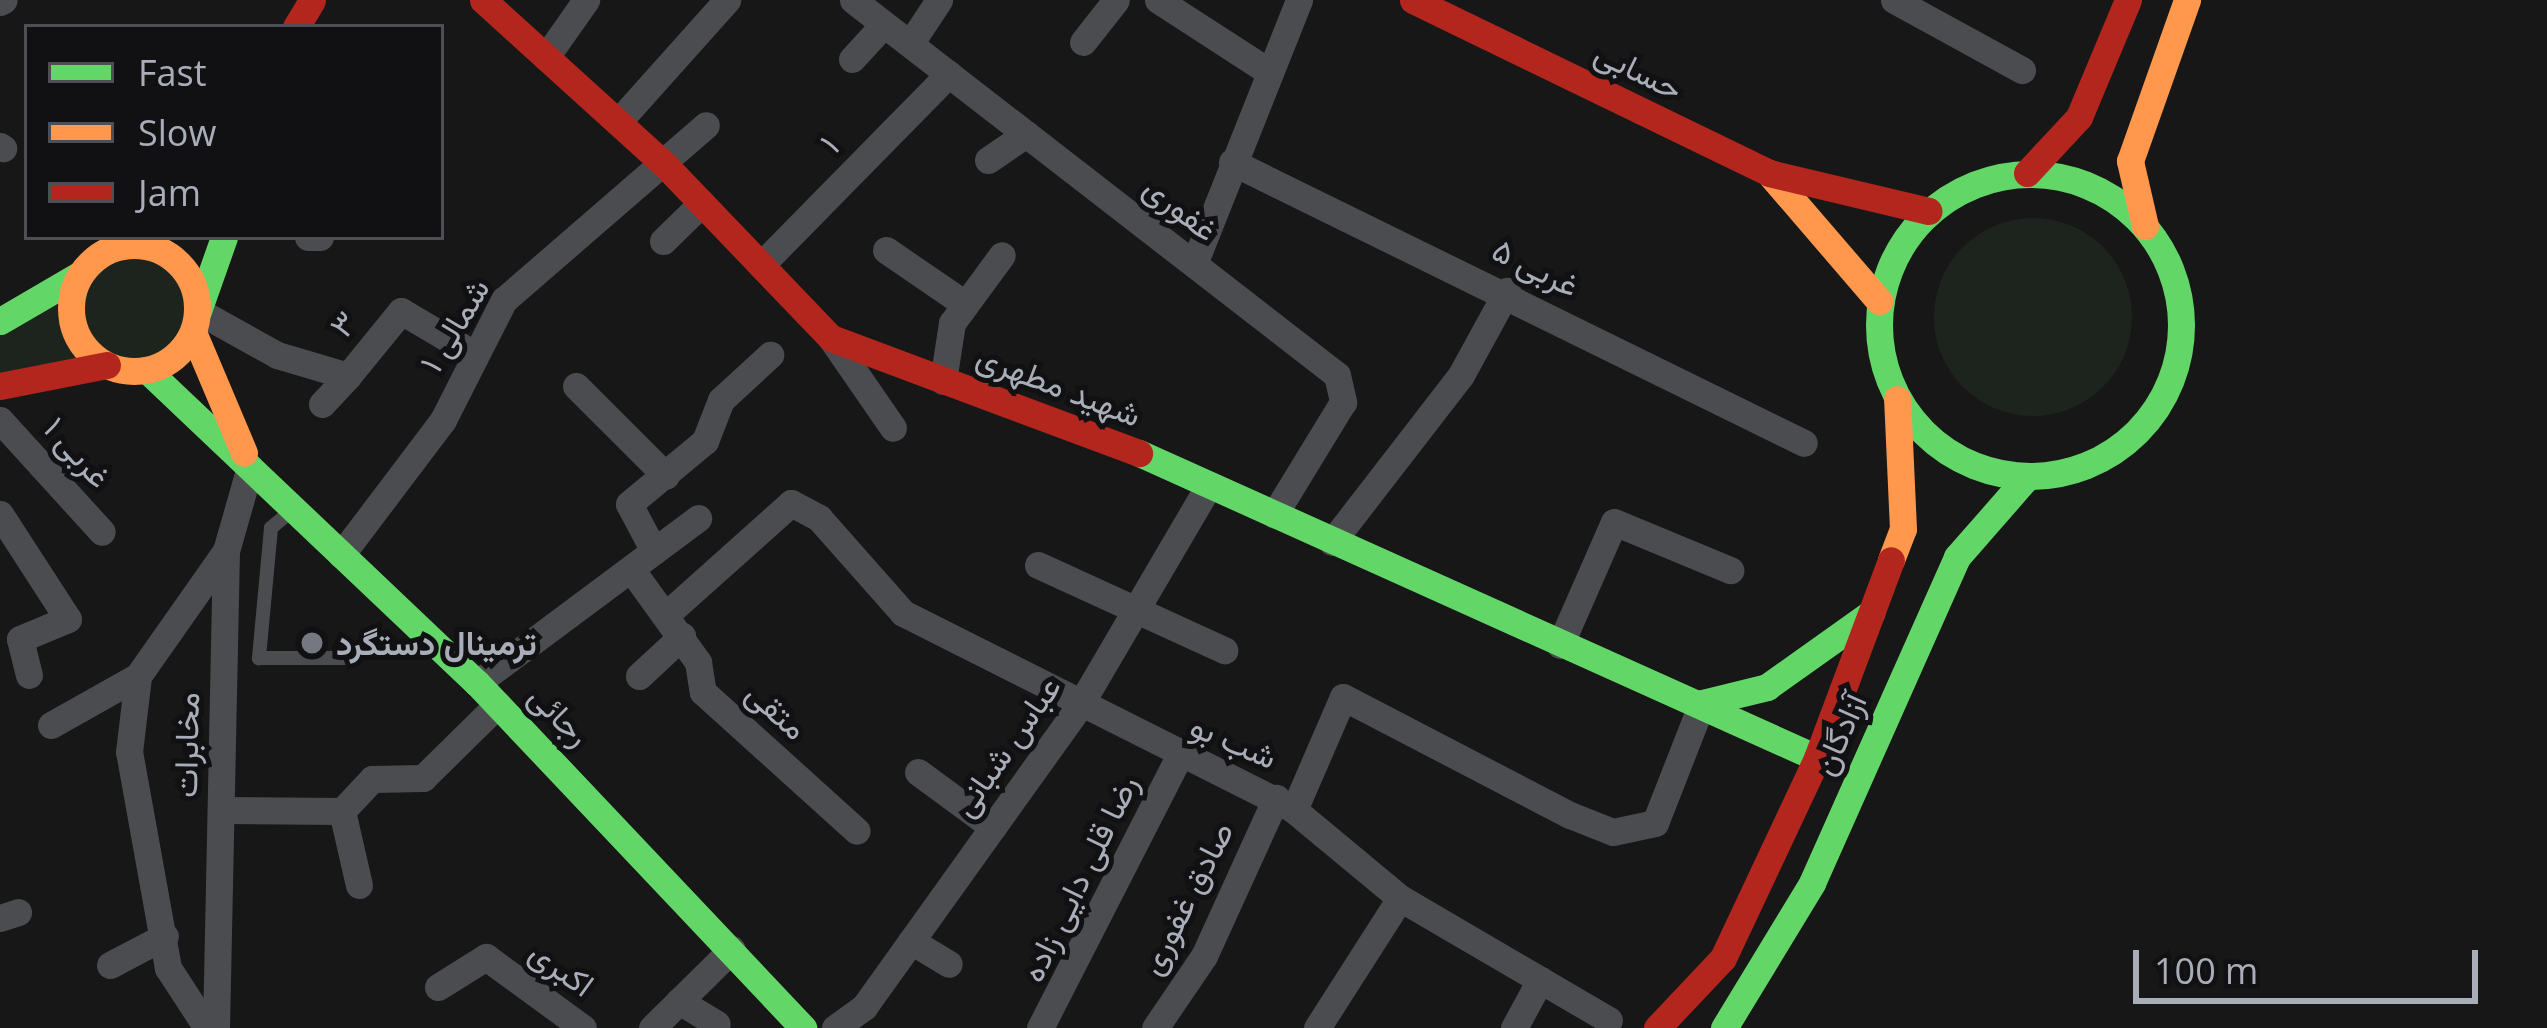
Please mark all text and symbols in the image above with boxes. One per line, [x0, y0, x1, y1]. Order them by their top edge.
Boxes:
legend [24, 24, 444, 240]
street label: حسابی [1589, 32, 1689, 108]
text: Fast [138, 48, 207, 97]
text: Slow [138, 108, 216, 157]
street label: ۱ [811, 127, 847, 161]
street label: غفوری [1136, 167, 1226, 249]
text: Jam [138, 168, 201, 217]
street label: ۵ غربی [1486, 229, 1586, 305]
street label: ۱ شمالی [411, 271, 497, 379]
street label: ۳ [321, 303, 365, 345]
street label: شهید مطهری [971, 336, 1147, 434]
street label: ۱ غربی [36, 408, 120, 496]
place label: ترمینال دستگرد [336, 623, 537, 663]
marker: ترمینال دستگرد [299, 630, 325, 656]
street label: عباس شبانی [943, 668, 1069, 824]
street label: متقی [738, 673, 816, 747]
street label: رجائی [521, 676, 599, 754]
street label: آزادگان [1804, 687, 1874, 781]
street label: مخابرات [165, 692, 207, 798]
street label: شب بو [1185, 705, 1283, 777]
street label: رضا قلی دایی زاده [1012, 768, 1146, 988]
street label: صادق غفوری [1131, 815, 1241, 981]
scale bar [2139, 926, 2484, 1000]
street label: اکبری [522, 931, 602, 1005]
text: 100 m [2154, 946, 2258, 995]

